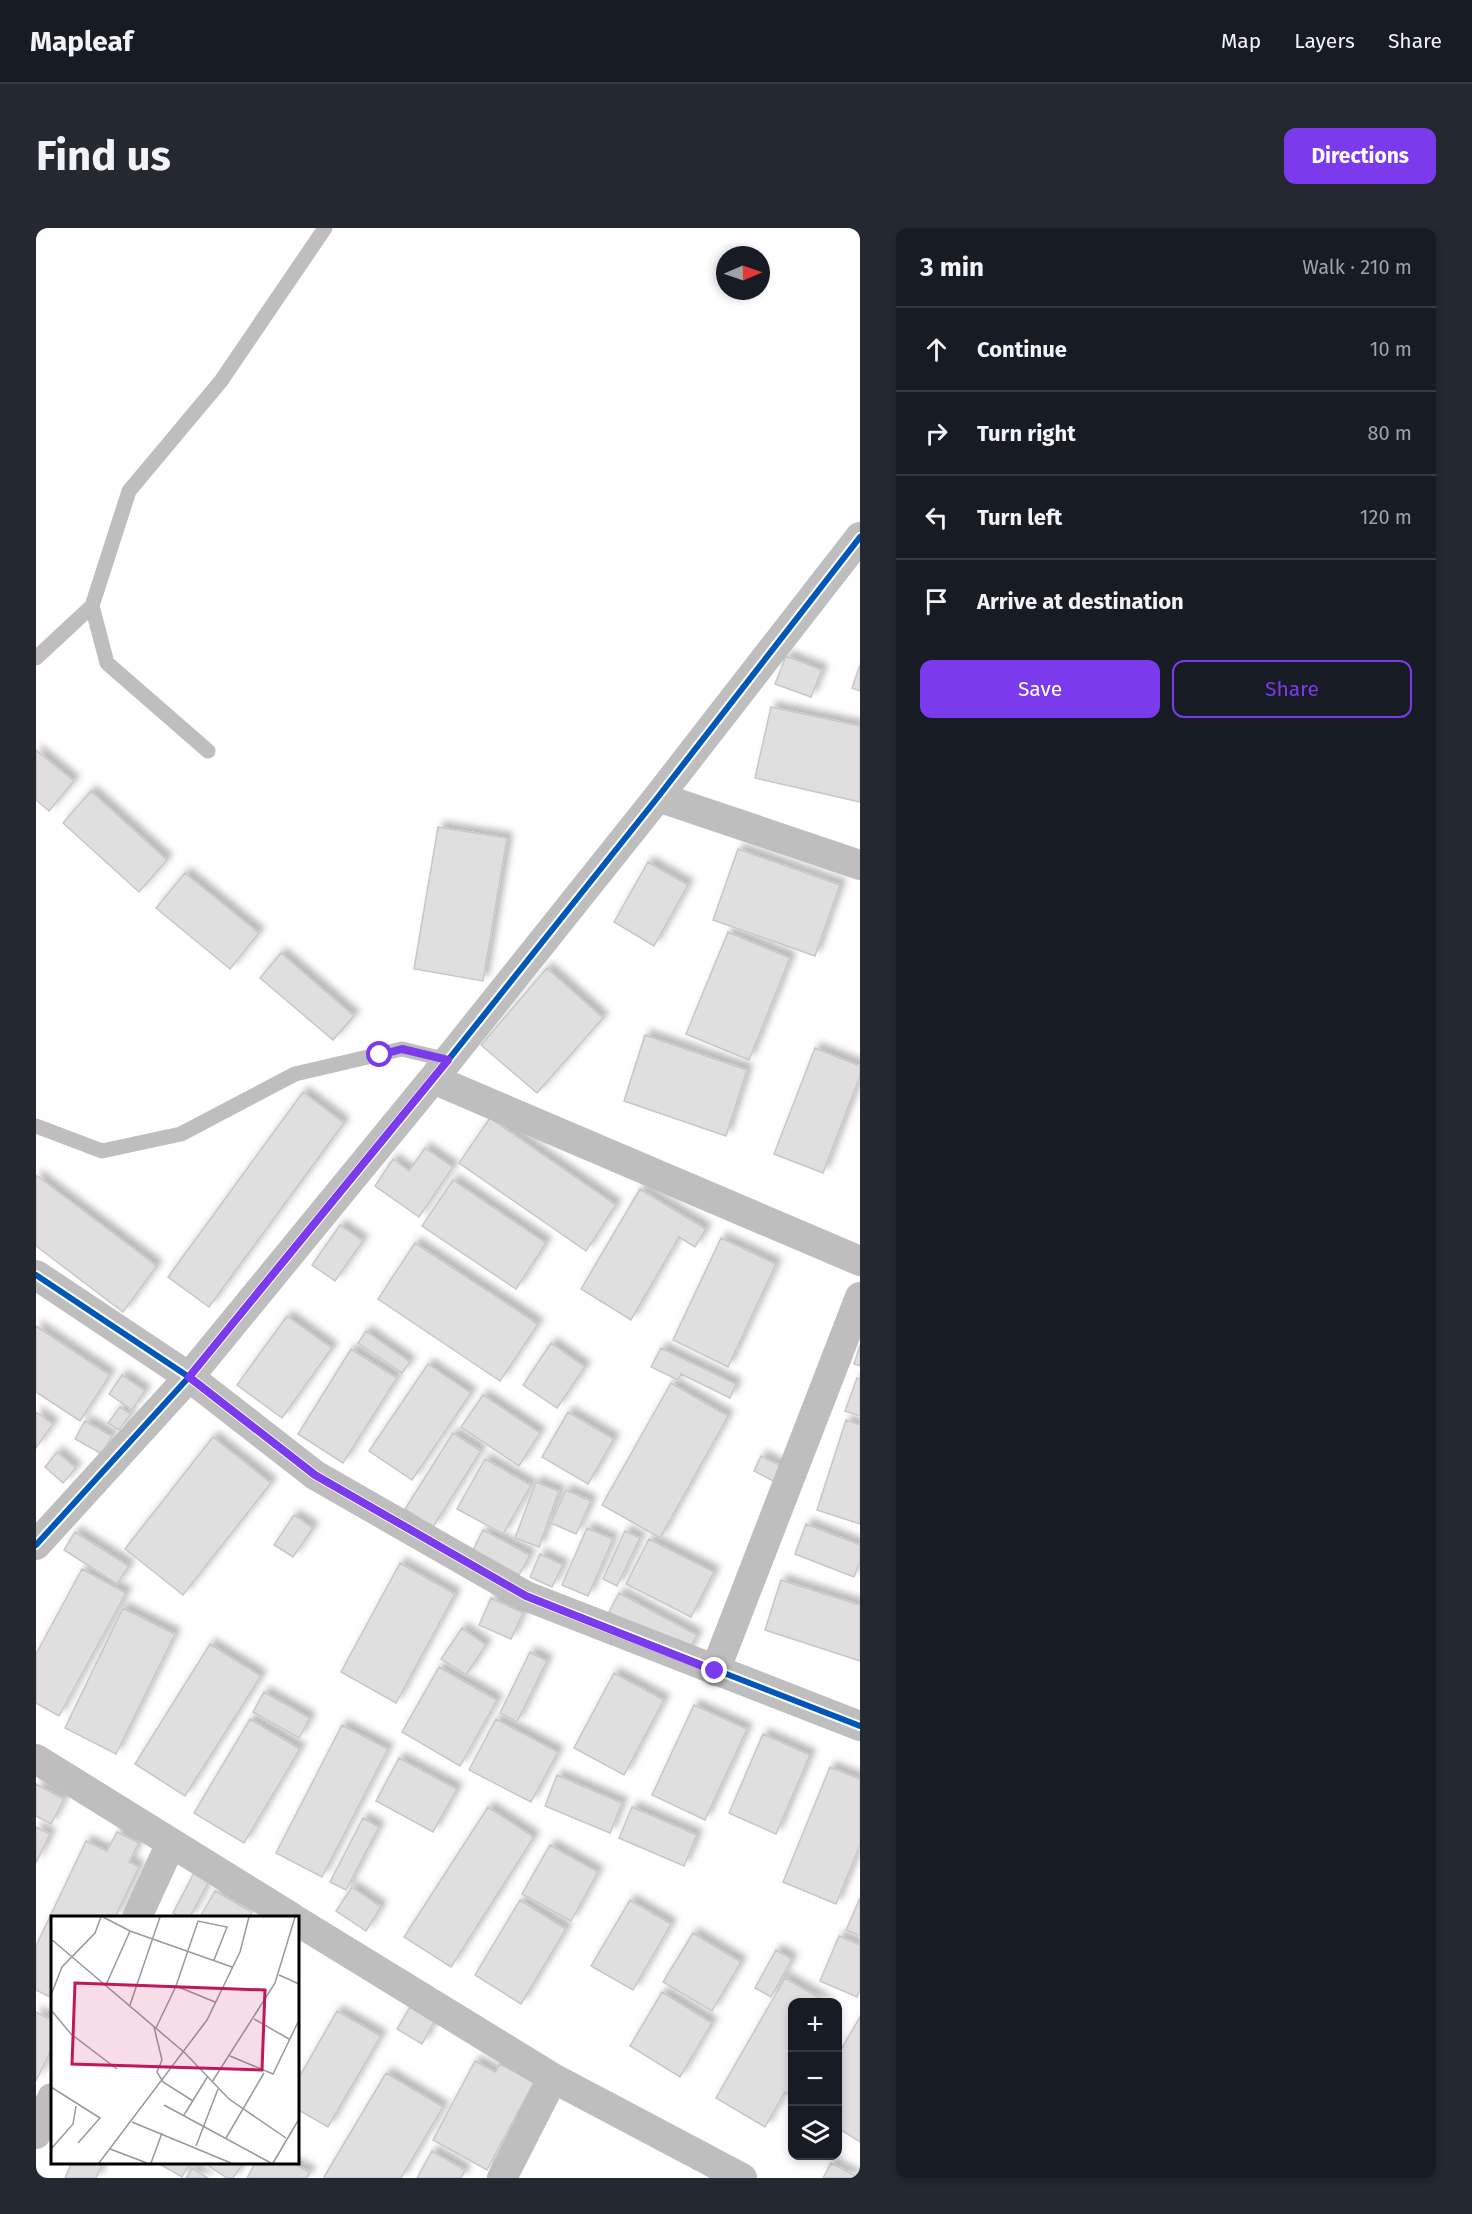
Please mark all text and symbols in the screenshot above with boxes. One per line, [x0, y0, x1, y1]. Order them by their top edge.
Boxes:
text: Mapleaf [30, 25, 133, 58]
text: Map [1221, 28, 1261, 54]
text: Layers [1294, 28, 1355, 54]
text: Share [1388, 28, 1442, 54]
button: Directions [1284, 128, 1436, 184]
text: Find us [36, 131, 171, 181]
north arrow [716, 246, 770, 300]
text: 3 min [920, 252, 984, 283]
text: Walk · 210 m [1302, 255, 1412, 279]
icon: ahead [920, 333, 953, 366]
text: Continue [977, 336, 1067, 363]
text: 10 m [1370, 337, 1412, 361]
icon: right [920, 417, 953, 450]
text: Turn right [977, 420, 1076, 447]
text: 80 m [1367, 421, 1412, 445]
icon: left [920, 501, 953, 534]
text: Turn left [977, 504, 1062, 531]
text: 120 m [1360, 505, 1412, 529]
icon: arrive [920, 585, 953, 618]
text: Arrive at destination [977, 588, 1184, 615]
button: Save [920, 660, 1160, 718]
button: Share [1172, 660, 1412, 718]
route start [366, 1041, 392, 1067]
route end [701, 1657, 727, 1683]
inset map [51, 1916, 298, 2163]
map controls [788, 1998, 842, 2160]
button: + [788, 1998, 842, 2052]
button: − [788, 2052, 842, 2106]
button: layers [788, 2106, 842, 2160]

